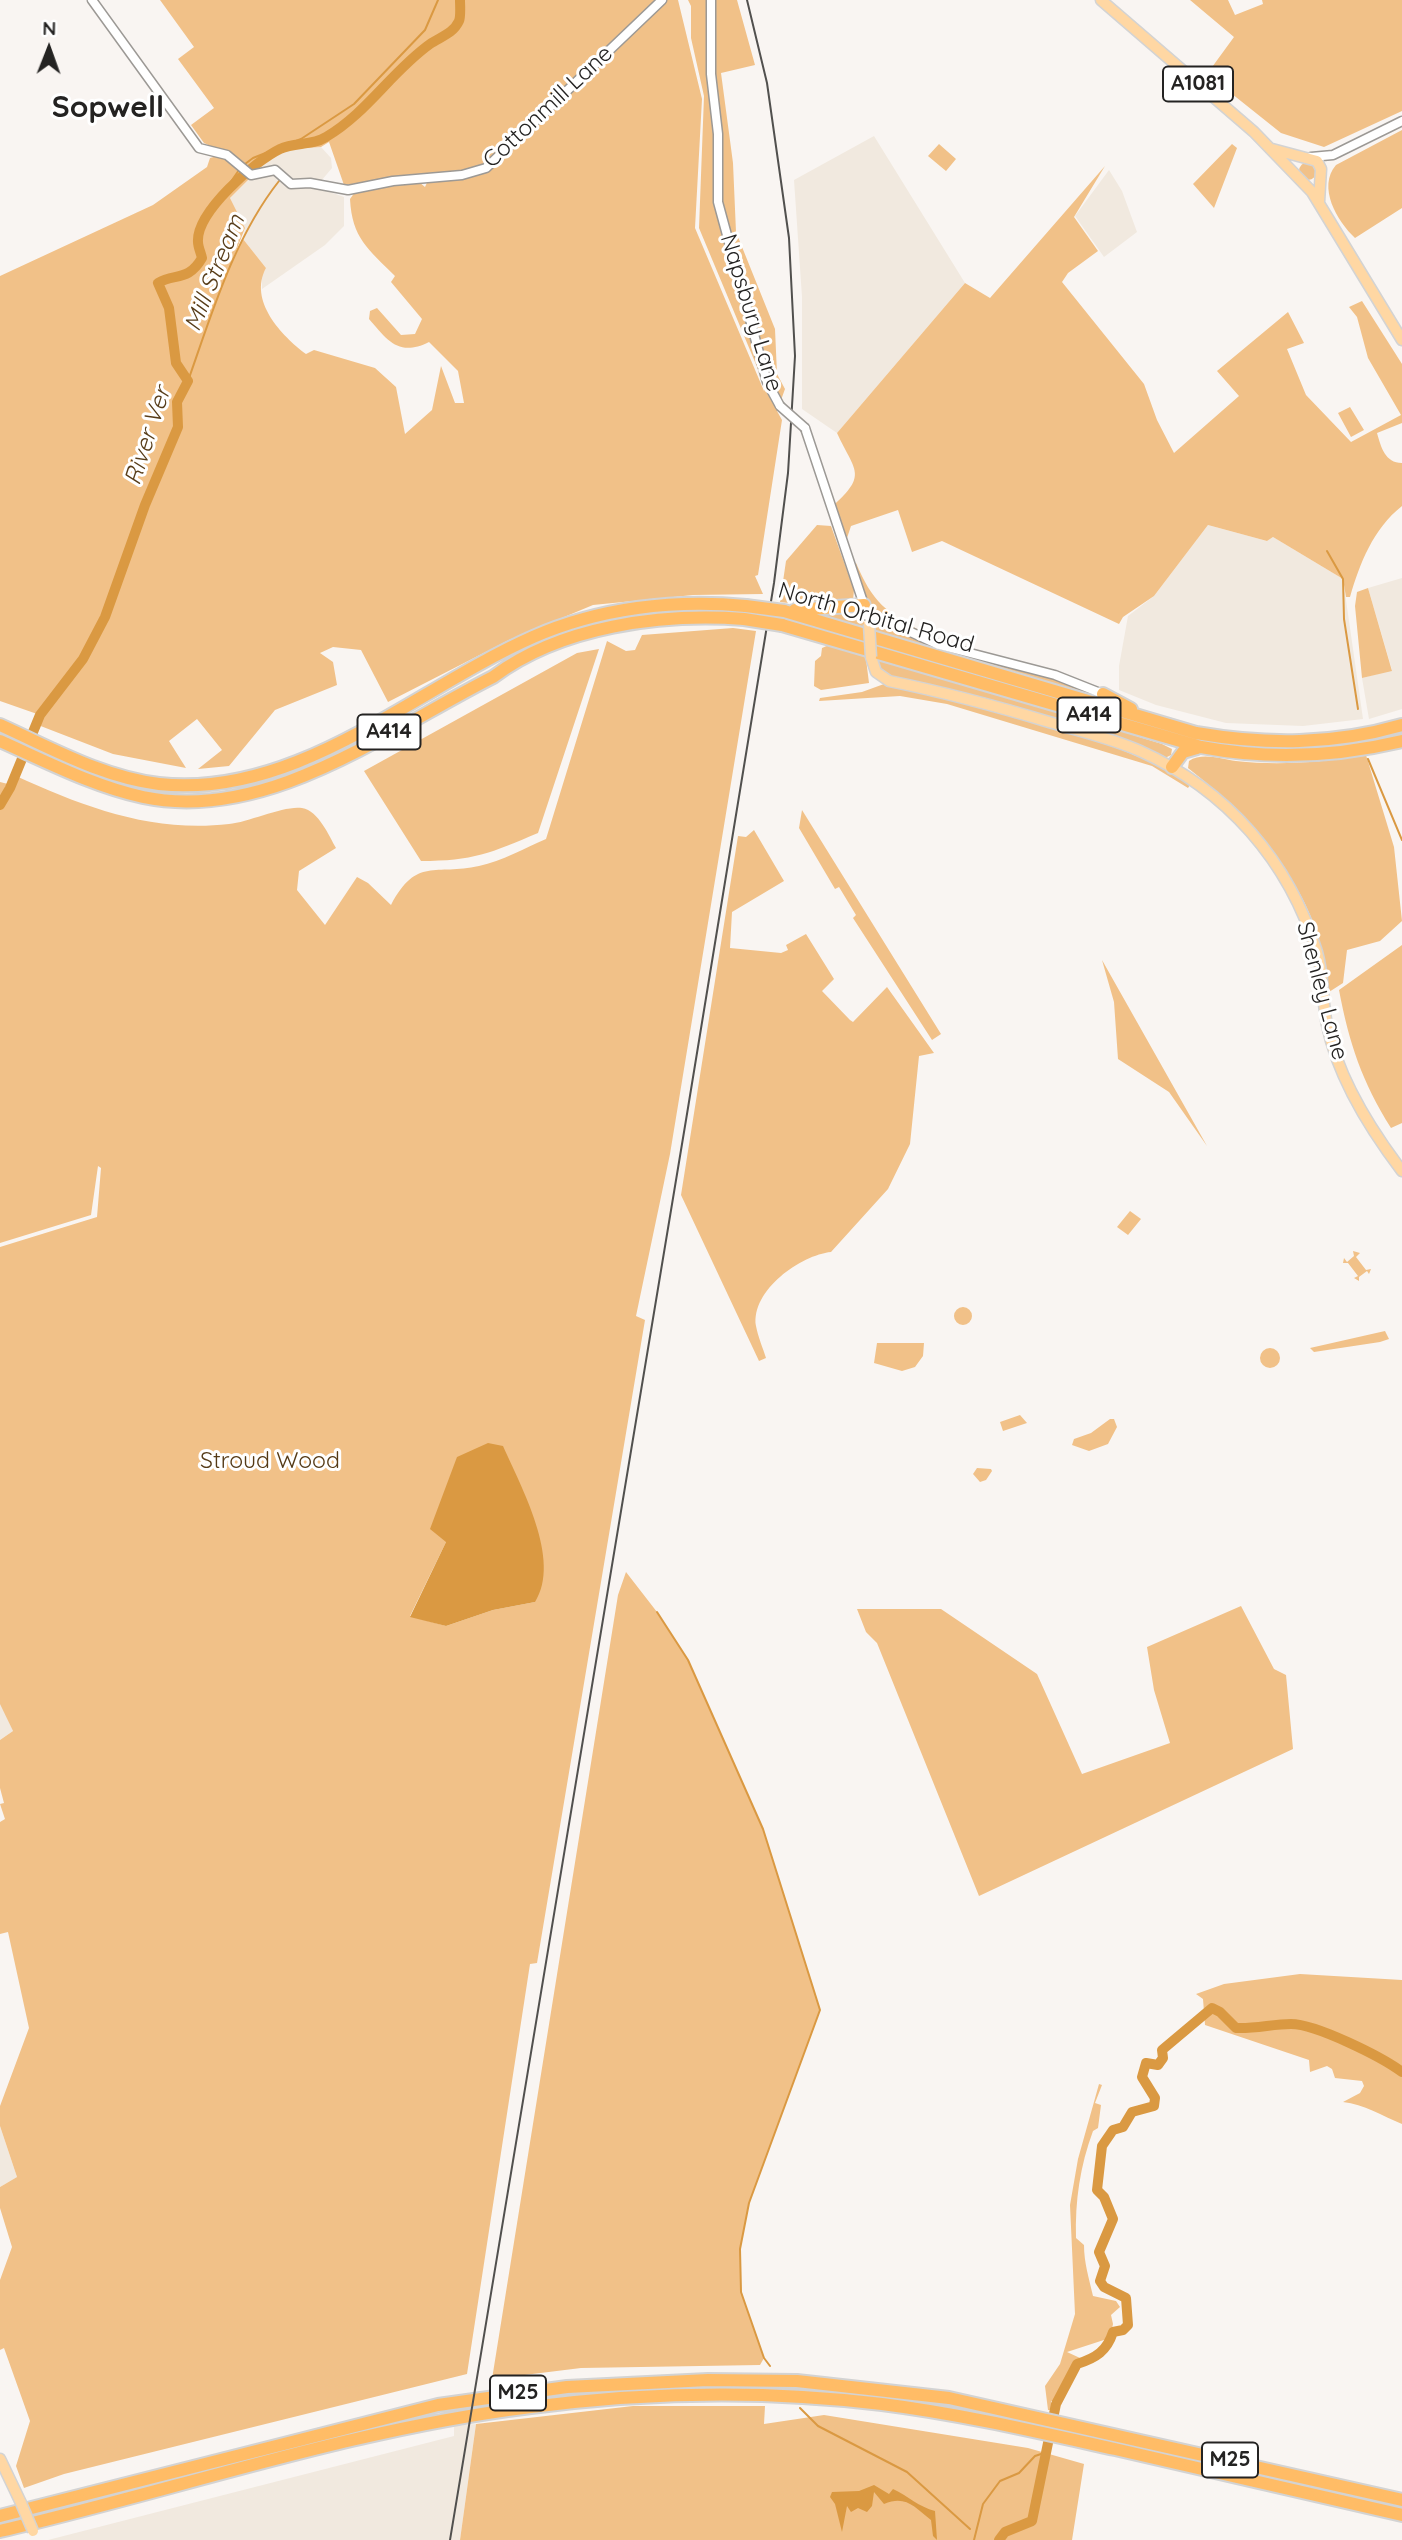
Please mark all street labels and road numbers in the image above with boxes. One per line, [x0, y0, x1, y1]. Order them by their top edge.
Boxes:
street label: Cottonmill Lane [478, 40, 618, 174]
road number: A1081 [1163, 66, 1233, 102]
street label: Napsbury Lane [714, 231, 788, 395]
street label: North Orbital Road [775, 577, 977, 659]
road number: A414 [1058, 698, 1120, 732]
road number: A414 [358, 714, 420, 750]
street label: Shenley Lane [1290, 919, 1354, 1063]
road number: M25 [490, 2376, 546, 2410]
road number: M25 [1202, 2442, 1258, 2478]

